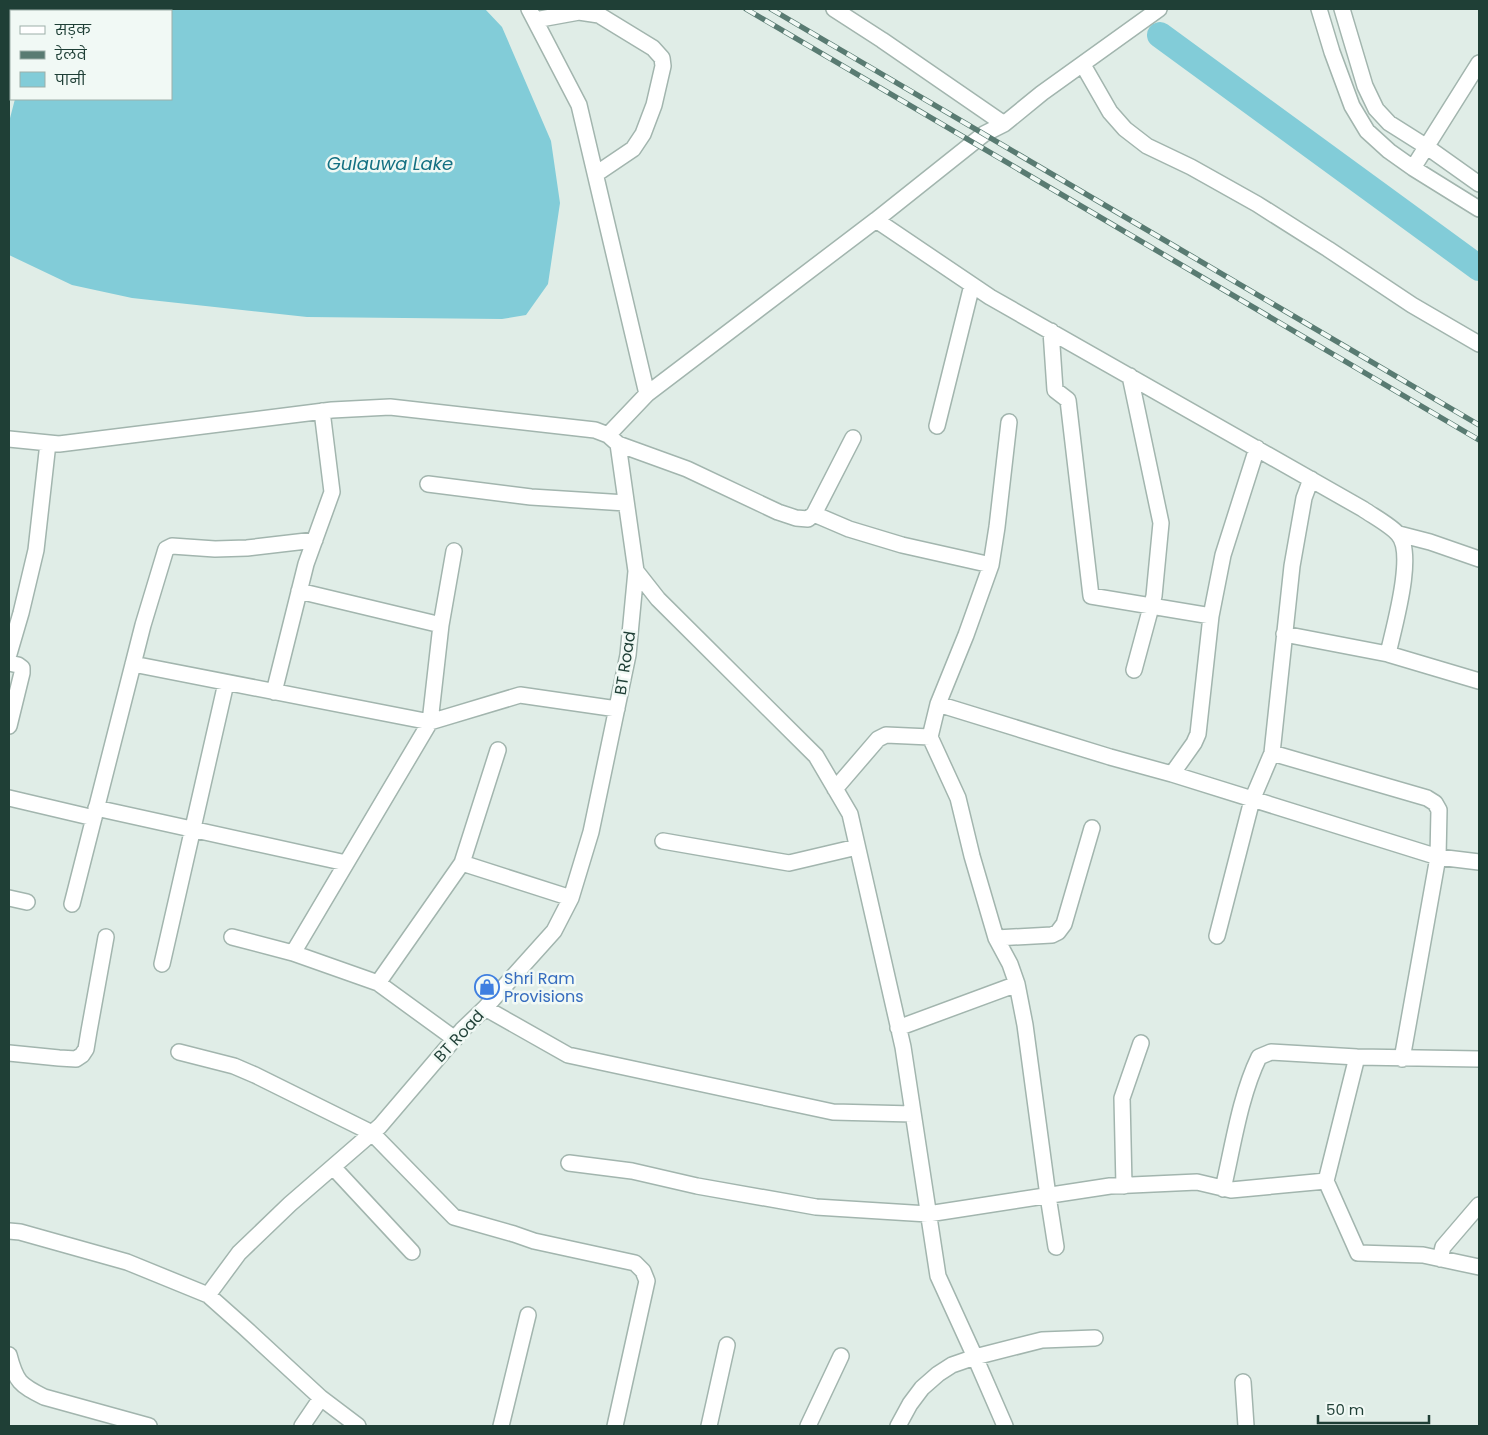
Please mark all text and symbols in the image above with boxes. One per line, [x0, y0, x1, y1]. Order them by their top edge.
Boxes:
legend [10, 10, 172, 100]
text: सड़क [54, 19, 92, 40]
text: रेलवे [54, 44, 88, 65]
text: पानी [54, 69, 86, 90]
water label: Gulauwa Lake [327, 151, 453, 176]
street label: BT Road [609, 629, 641, 697]
place label: Shri Ram Provisions [504, 967, 584, 1008]
shop icon: Shri Ram Provisions [474, 974, 500, 1000]
street label: BT Road [429, 1005, 489, 1067]
scale bar [1318, 1392, 1429, 1424]
text: 50 m [1326, 1399, 1364, 1420]

